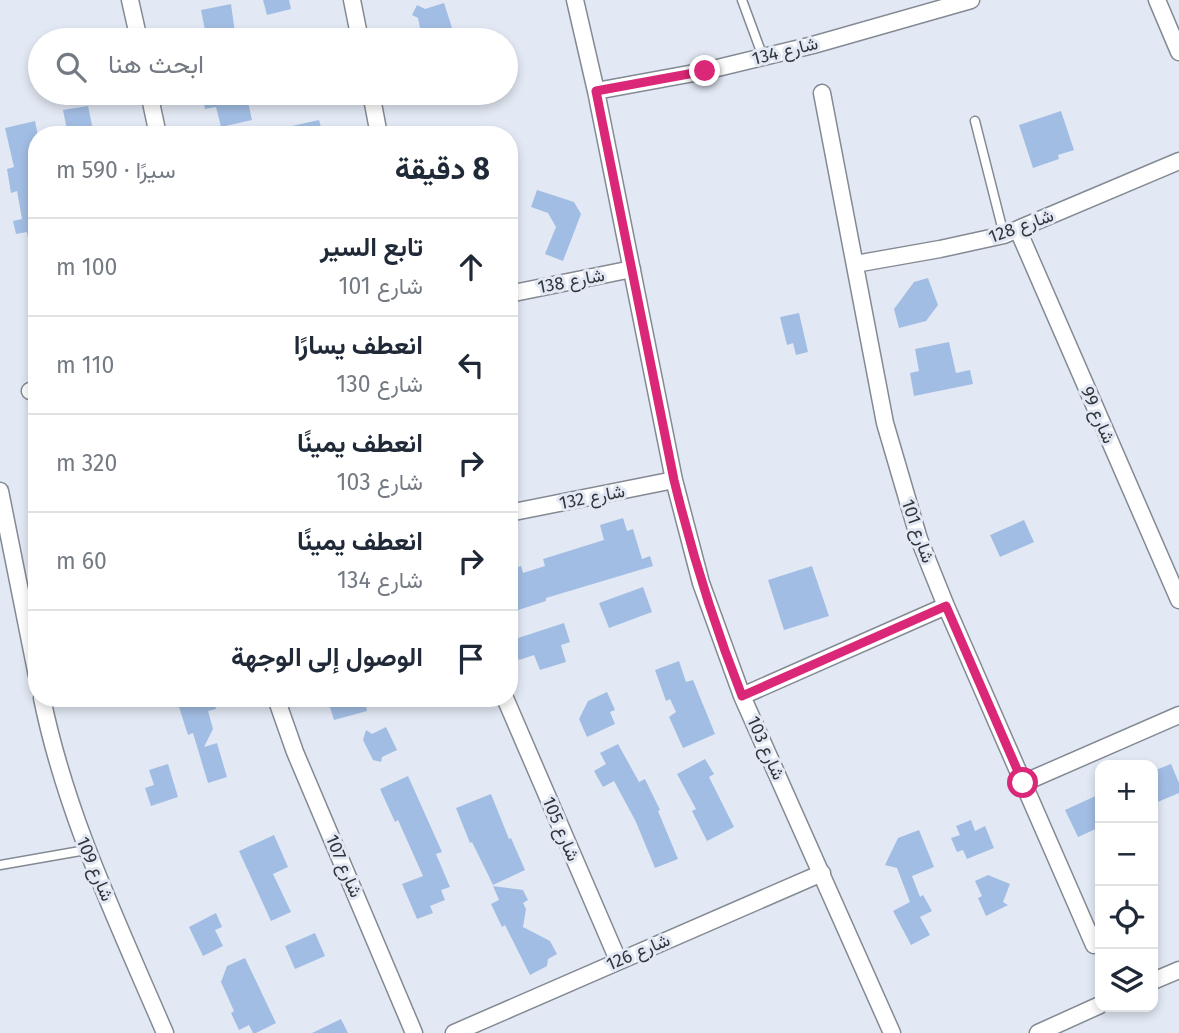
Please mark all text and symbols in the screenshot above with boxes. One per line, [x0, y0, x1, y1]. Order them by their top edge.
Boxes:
search box [28, 28, 518, 105]
street label: شارع 134 [750, 32, 821, 71]
icon: search [52, 48, 90, 86]
text: ابحث هنا [108, 49, 204, 80]
route end [689, 55, 720, 86]
text: 8 دقيقة [395, 151, 490, 187]
text: سيرًا · 590 m [56, 156, 176, 184]
street label: شارع 128 [985, 204, 1057, 249]
text: تابع السير [320, 232, 423, 263]
icon: ahead [452, 248, 490, 286]
text: 100 m [56, 253, 117, 281]
street label: شارع 138 [536, 264, 607, 299]
text: شارع 101 [338, 272, 423, 300]
text: انعطف يسارًا [294, 330, 423, 361]
icon: left [452, 346, 490, 384]
text: 110 m [56, 351, 114, 379]
text: شارع 130 [336, 370, 423, 398]
street label: شارع 99 [1075, 383, 1120, 447]
text: انعطف يمينًا [297, 428, 423, 459]
icon: right [452, 444, 490, 482]
text: 320 m [56, 449, 117, 477]
text: شارع 103 [337, 468, 423, 496]
street label: شارع 132 [557, 480, 627, 515]
street label: شارع 101 [896, 496, 939, 566]
text: انعطف يمينًا [297, 526, 423, 557]
icon: right [452, 542, 490, 580]
text: 60 m [56, 547, 107, 575]
text: شارع 134 [337, 566, 423, 594]
icon: arrive [452, 640, 490, 678]
text: الوصول إلى الوجهة [231, 642, 423, 673]
street label: شارع 103 [741, 713, 790, 784]
map controls [1095, 760, 1158, 1012]
button: + [1095, 760, 1158, 823]
route start [1007, 767, 1038, 798]
street label: شارع 105 [537, 793, 584, 865]
button: − [1095, 823, 1158, 886]
street label: شارع 107 [320, 831, 367, 901]
street label: شارع 109 [71, 833, 118, 905]
button: locate [1095, 886, 1158, 949]
street label: شارع 126 [603, 929, 674, 976]
button: layers [1095, 949, 1158, 1012]

